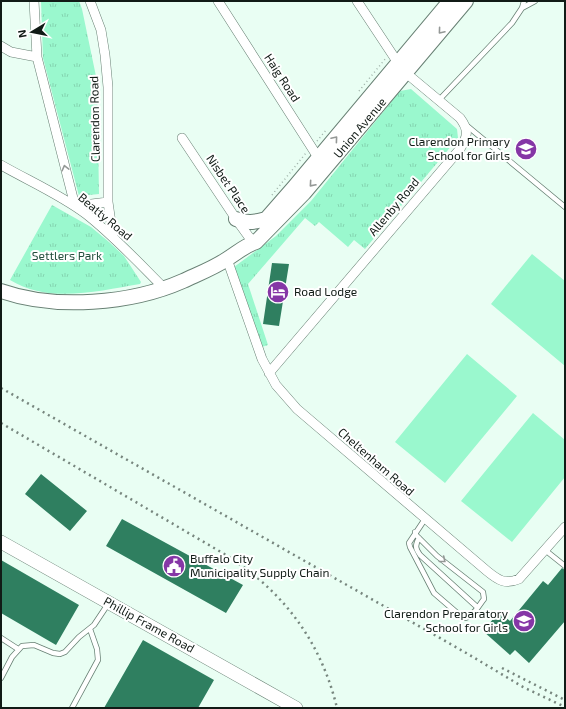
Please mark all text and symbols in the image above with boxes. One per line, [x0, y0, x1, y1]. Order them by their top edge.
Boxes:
north arrow [12, 12, 52, 52]
one-way arrow [438, 26, 445, 34]
text: N [15, 29, 29, 39]
street label: Haig Road [262, 51, 304, 104]
street label: Clarendon Road [86, 76, 102, 162]
street label: Union Avenue [330, 94, 388, 160]
place label: Clarendon Primary School for Girls [408, 134, 511, 162]
one-way arrow [330, 136, 337, 143]
school or university icon: Clarendon Primary School for Girls [513, 136, 539, 162]
street label: Nisbet Place [204, 152, 254, 215]
one-way arrow [61, 165, 70, 172]
street label: Allenby Road [365, 175, 421, 238]
one-way arrow [309, 179, 317, 187]
street label: Beatty Road [76, 190, 135, 243]
park label: Settlers Park [32, 248, 102, 262]
hotel icon: Road Lodge [265, 279, 291, 305]
place label: Road Lodge [294, 284, 357, 298]
street label: Cheltenham Road [336, 424, 418, 498]
place label: Buffalo City Municipality Supply Chain [190, 551, 330, 579]
public building icon: Buffalo City Municipality Supply Chain [161, 553, 187, 579]
one-way arrow [438, 555, 445, 562]
street label: Phillip Frame Road [102, 593, 197, 655]
place label: Clarendon Preparatory School for Girls [384, 606, 509, 634]
school or university icon: Clarendon Preparatory School for Girls [511, 608, 537, 634]

